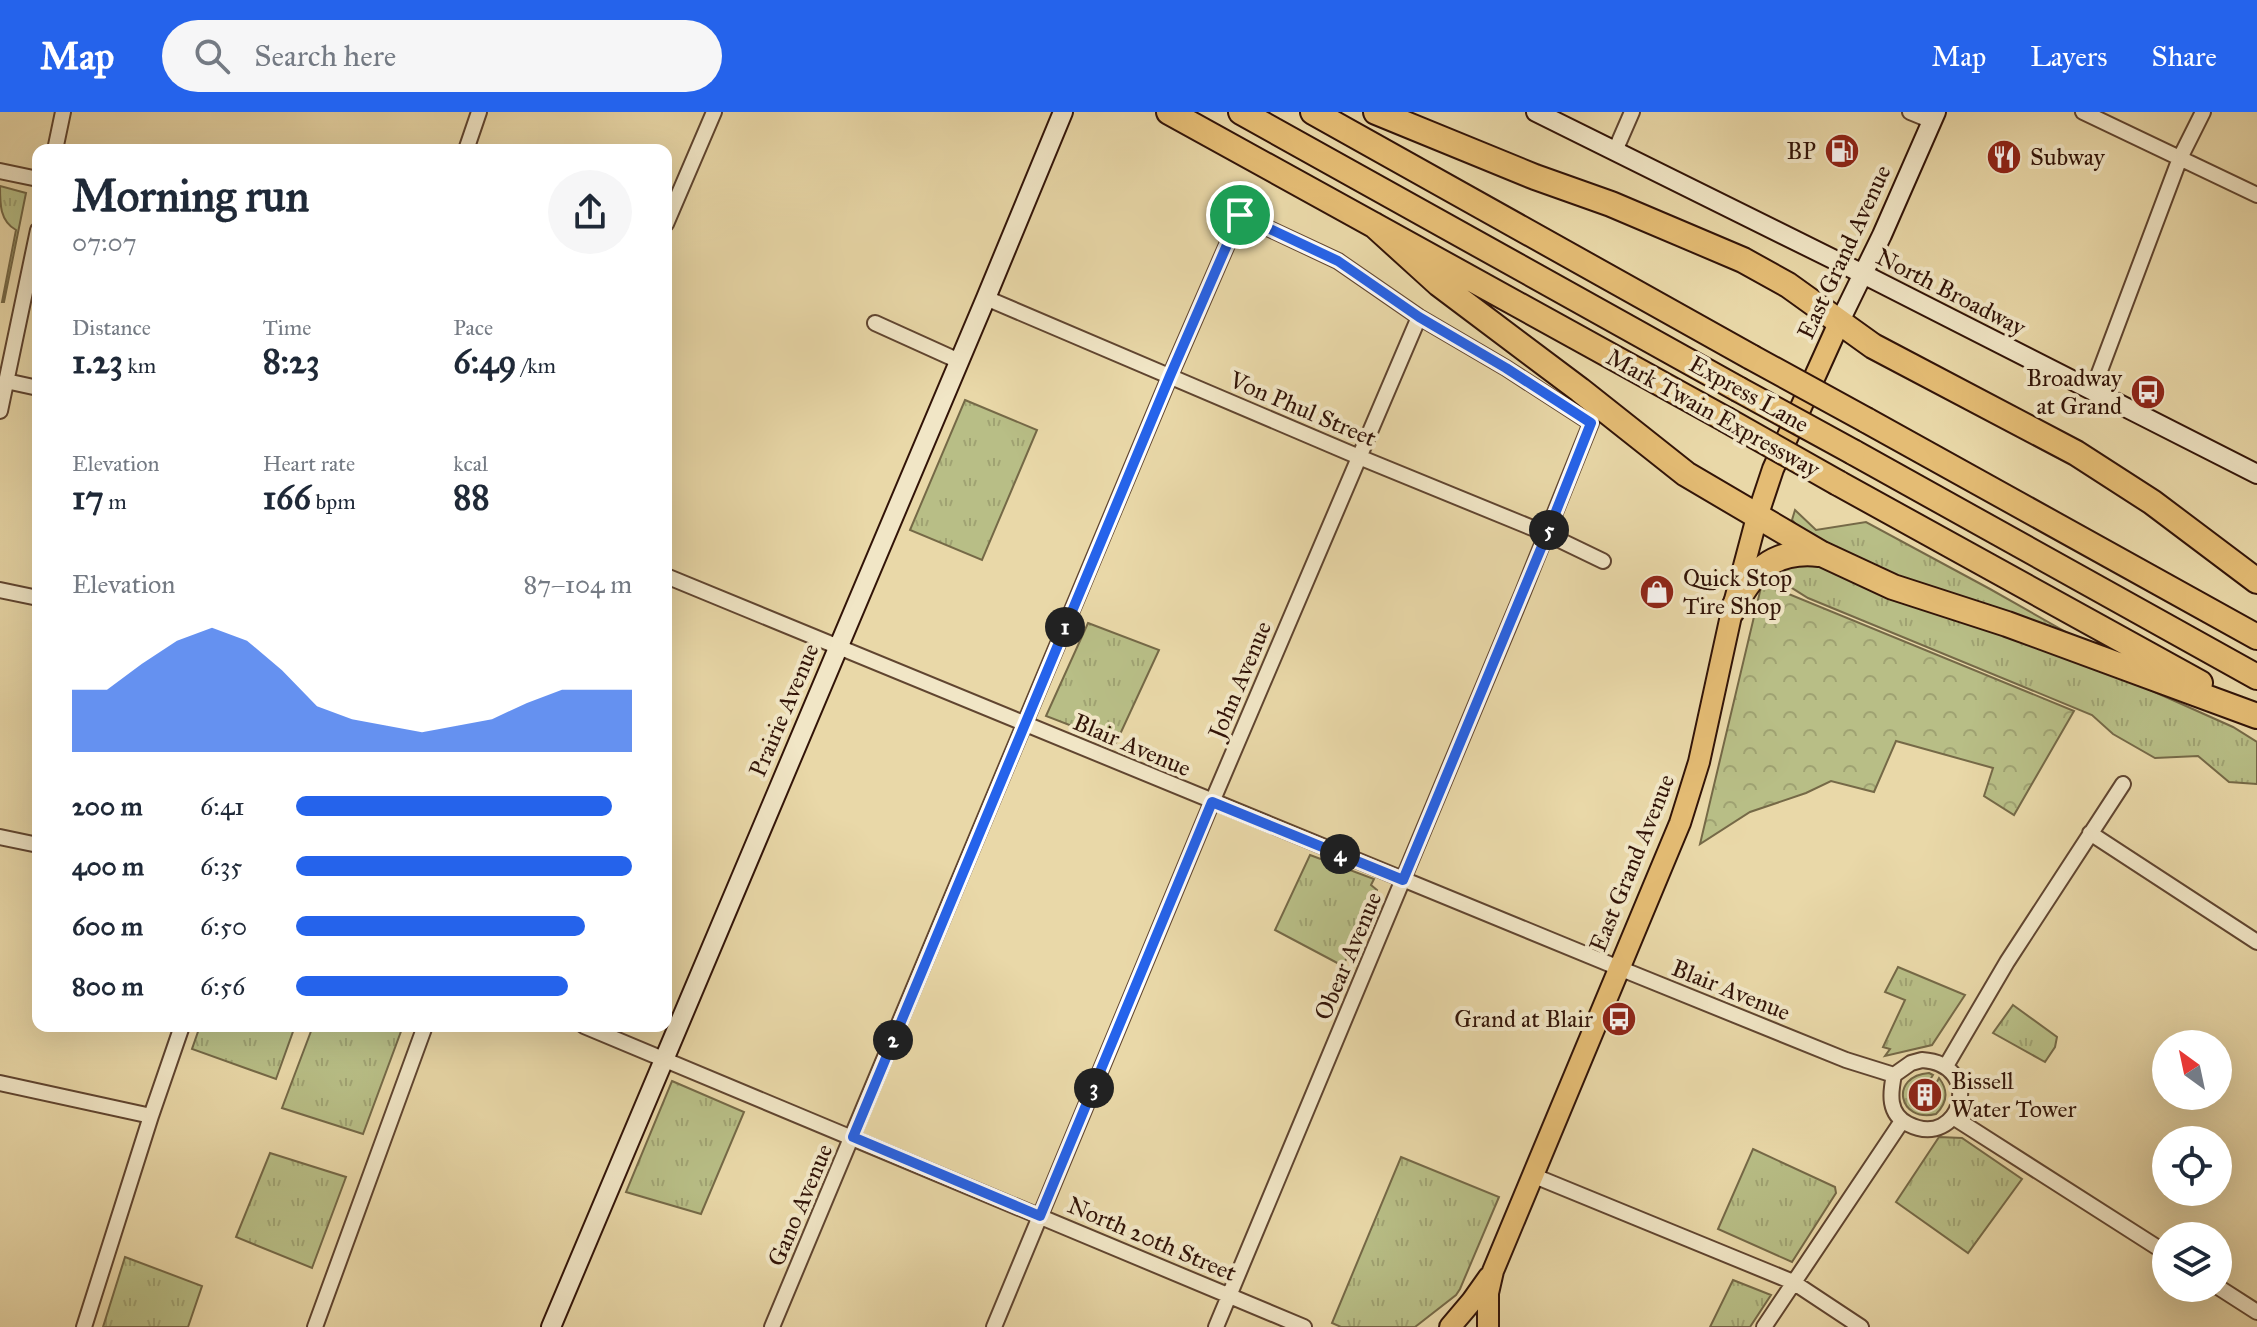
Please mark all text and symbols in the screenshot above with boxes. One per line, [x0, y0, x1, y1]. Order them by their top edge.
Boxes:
search box [162, 20, 722, 92]
text: Map [40, 33, 114, 79]
icon: search [190, 34, 234, 78]
text: Search here [254, 38, 396, 74]
text: Map [1931, 39, 1986, 74]
text: Layers [2030, 39, 2108, 74]
text: Share [2152, 39, 2217, 74]
fuel station icon: BP [1823, 132, 1861, 170]
place label: BP [1787, 136, 1816, 166]
restaurant icon: Subway [1985, 138, 2023, 176]
place label: Subway [2030, 142, 2106, 172]
street label: East Grand Avenue [1791, 160, 1897, 344]
text: Morning run [72, 169, 309, 223]
button: share [548, 170, 632, 254]
pin [1206, 181, 1274, 249]
icon: arrive [1218, 193, 1262, 237]
text: 07:07 [72, 226, 137, 258]
street label: North Broadway [1871, 241, 2031, 343]
text: Distance [72, 314, 151, 341]
text: Time [263, 314, 311, 341]
text: Pace [453, 314, 493, 341]
text: 1.23 [72, 341, 123, 382]
text: 8:23 [263, 341, 320, 382]
text: 6:49 [453, 341, 517, 382]
street label: Mark Twain Expressway [1601, 342, 1826, 485]
street label: Express Lane [1684, 349, 1814, 439]
text: km [123, 352, 156, 379]
text: /km [517, 352, 556, 379]
place label: Broadway at Grand [2026, 363, 2123, 421]
street label: Von Phul Street [1224, 364, 1381, 454]
bus stop icon: Broadway at Grand [2129, 373, 2167, 411]
text: Elevation [72, 450, 159, 477]
text: Heart rate [263, 450, 355, 477]
text: kcal [453, 450, 488, 477]
text: 17 [72, 477, 104, 518]
text: 166 [263, 477, 311, 518]
text: 88 [453, 477, 490, 518]
text: m [104, 488, 127, 515]
text: bpm [311, 488, 356, 515]
pin: 5 [1529, 510, 1569, 550]
text: 5 [1544, 516, 1554, 543]
place label: Quick Stop Tire Shop [1683, 563, 1792, 621]
text: Elevation [72, 568, 175, 600]
text: 87–104 m [523, 568, 632, 600]
shop icon: Quick Stop Tire Shop [1638, 573, 1676, 611]
pin: 1 [1045, 607, 1085, 647]
text: 1 [1061, 613, 1069, 640]
street label: John Avenue [1201, 617, 1278, 746]
street label: Prairie Avenue [742, 639, 826, 781]
street label: Blair Avenue [1068, 707, 1196, 783]
street label: East Grand Avenue [1583, 770, 1681, 956]
text: 200 m [72, 790, 143, 822]
text: 6:41 [200, 790, 245, 822]
pin: 4 [1320, 834, 1360, 874]
text: 4 [1334, 840, 1346, 867]
text: 400 m [72, 850, 144, 882]
text: 6:35 [200, 850, 242, 882]
street label: Obear Avenue [1308, 887, 1388, 1025]
text: 600 m [72, 910, 143, 942]
text: 6:50 [200, 910, 247, 942]
street label: Blair Avenue [1667, 953, 1795, 1027]
text: 800 m [72, 970, 144, 1002]
text: 6:56 [200, 970, 245, 1002]
bus stop icon: Grand at Blair [1600, 1000, 1638, 1038]
place label: Grand at Blair [1454, 1004, 1593, 1034]
pin: 2 [873, 1020, 913, 1060]
text: 2 [888, 1026, 898, 1053]
north arrow [2152, 1030, 2232, 1110]
map controls [2152, 1030, 2232, 1302]
place label: Bissell Water Tower [1951, 1066, 2077, 1124]
pin: 3 [1074, 1068, 1114, 1108]
text: 3 [1090, 1074, 1098, 1101]
building icon: Bissell Water Tower [1906, 1076, 1944, 1114]
button: locate [2152, 1126, 2232, 1206]
street label: Gano Avenue [761, 1139, 839, 1271]
street label: North 20th Street [1063, 1190, 1241, 1288]
button: layers [2152, 1222, 2232, 1302]

